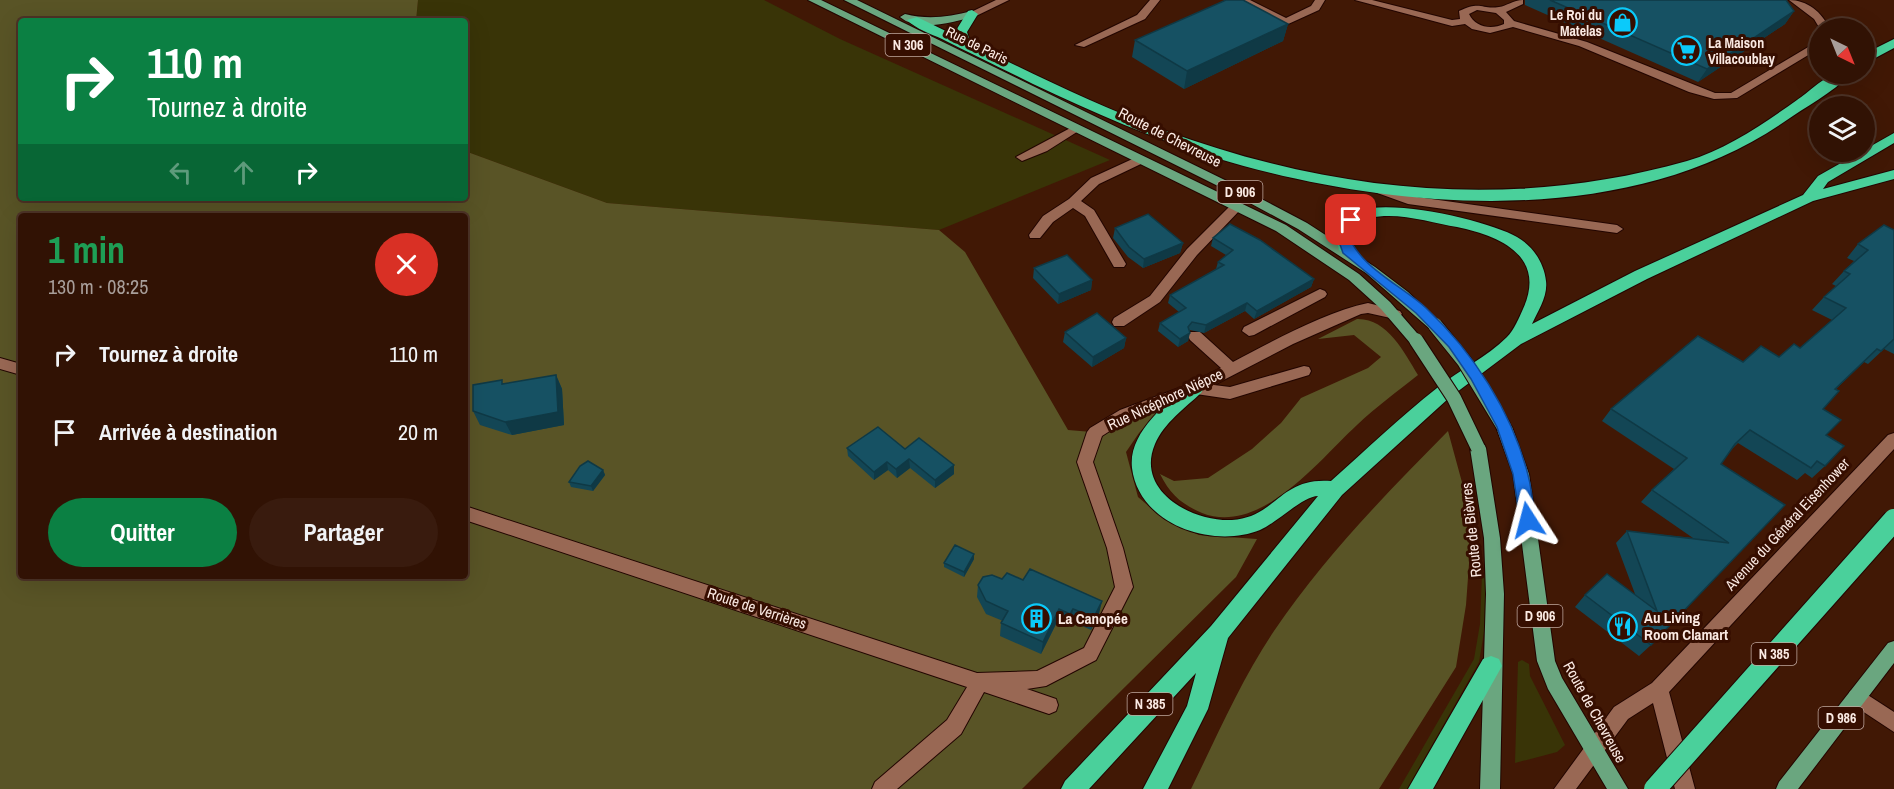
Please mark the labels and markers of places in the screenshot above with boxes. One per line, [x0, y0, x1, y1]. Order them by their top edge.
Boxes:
place label: Le Roi du Matelas [1550, 6, 1602, 40]
shop icon: Le Roi du Matelas [1607, 7, 1639, 39]
place label: La Maison Villacoublay [1708, 34, 1775, 68]
supermarket icon: La Maison Villacoublay [1671, 35, 1703, 67]
pin [1325, 194, 1376, 245]
building icon: La Canopée [1021, 602, 1053, 634]
place label: Au Living Room Clamart [1644, 607, 1728, 645]
place label: La Canopée [1058, 608, 1128, 629]
restaurant icon: Au Living Room Clamart [1607, 610, 1639, 642]

